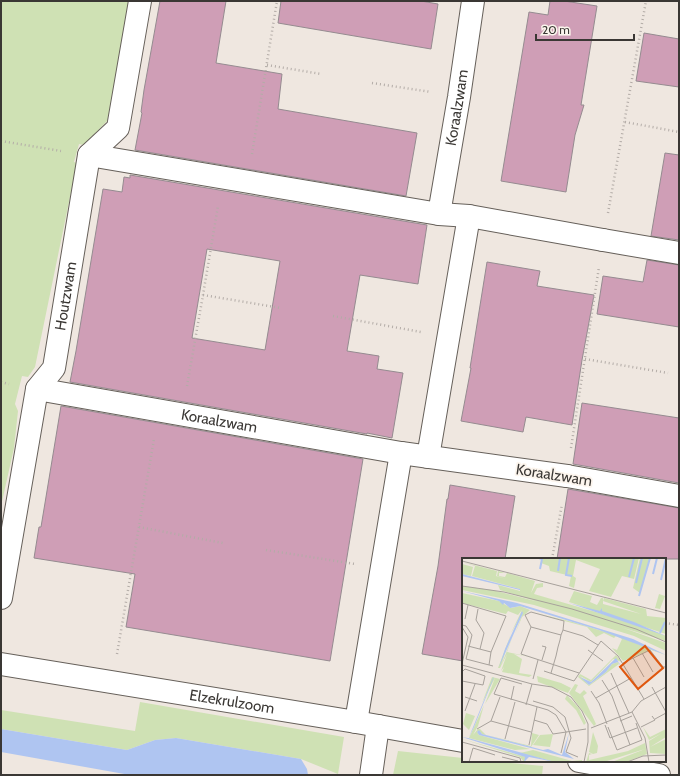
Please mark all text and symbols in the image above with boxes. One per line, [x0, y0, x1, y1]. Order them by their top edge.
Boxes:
scale bar [536, 16, 634, 42]
text: 20 m [542, 22, 570, 37]
street label: Koraalzwam [442, 68, 472, 147]
street label: Houtzwam [51, 260, 80, 332]
street label: Koraalzwam [180, 405, 259, 437]
street label: Koraalzwam [515, 460, 593, 490]
inset map [462, 558, 666, 762]
street label: Elzekrulzoom [188, 686, 276, 718]

